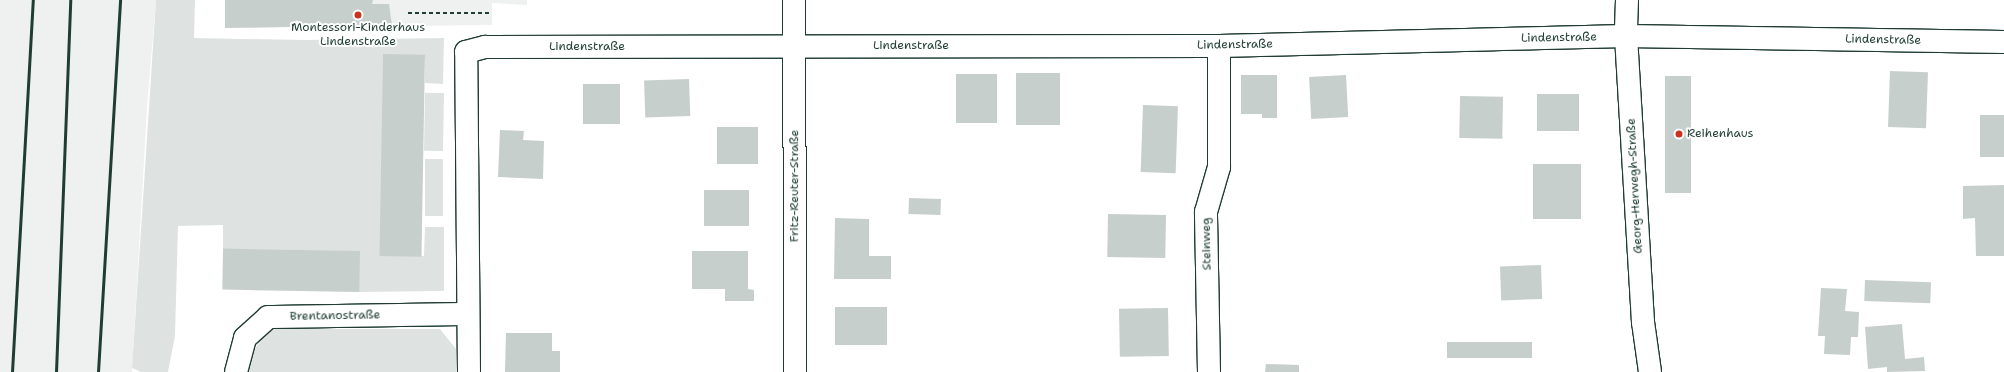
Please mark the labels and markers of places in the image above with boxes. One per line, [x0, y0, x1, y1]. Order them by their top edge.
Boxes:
marker: Montessori-Kinderhaus Lindenstraße [353, 10, 363, 20]
place label: Montessori-Kinderhaus Lindenstraße [291, 21, 425, 49]
place label: Reihenhaus [1687, 127, 1754, 141]
marker: Reihenhaus [1674, 129, 1684, 139]

